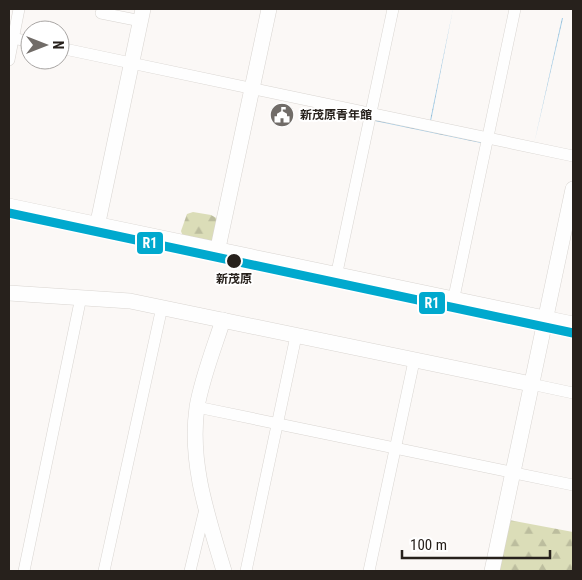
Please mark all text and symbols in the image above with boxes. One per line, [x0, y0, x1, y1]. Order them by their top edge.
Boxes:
north arrow [20, 20, 70, 70]
text: N [50, 41, 66, 49]
public building icon: 新茂原青年館 [269, 102, 295, 128]
place label: 新茂原青年館 [300, 108, 372, 122]
line badge: R1 [136, 231, 164, 255]
text: R1 [143, 235, 157, 251]
marker: 新茂原 [225, 252, 243, 270]
place label: 新茂原 [216, 272, 252, 286]
line badge: R1 [418, 291, 446, 315]
text: R1 [425, 295, 439, 311]
scale bar [402, 528, 550, 560]
text: 100 m [410, 536, 447, 554]

